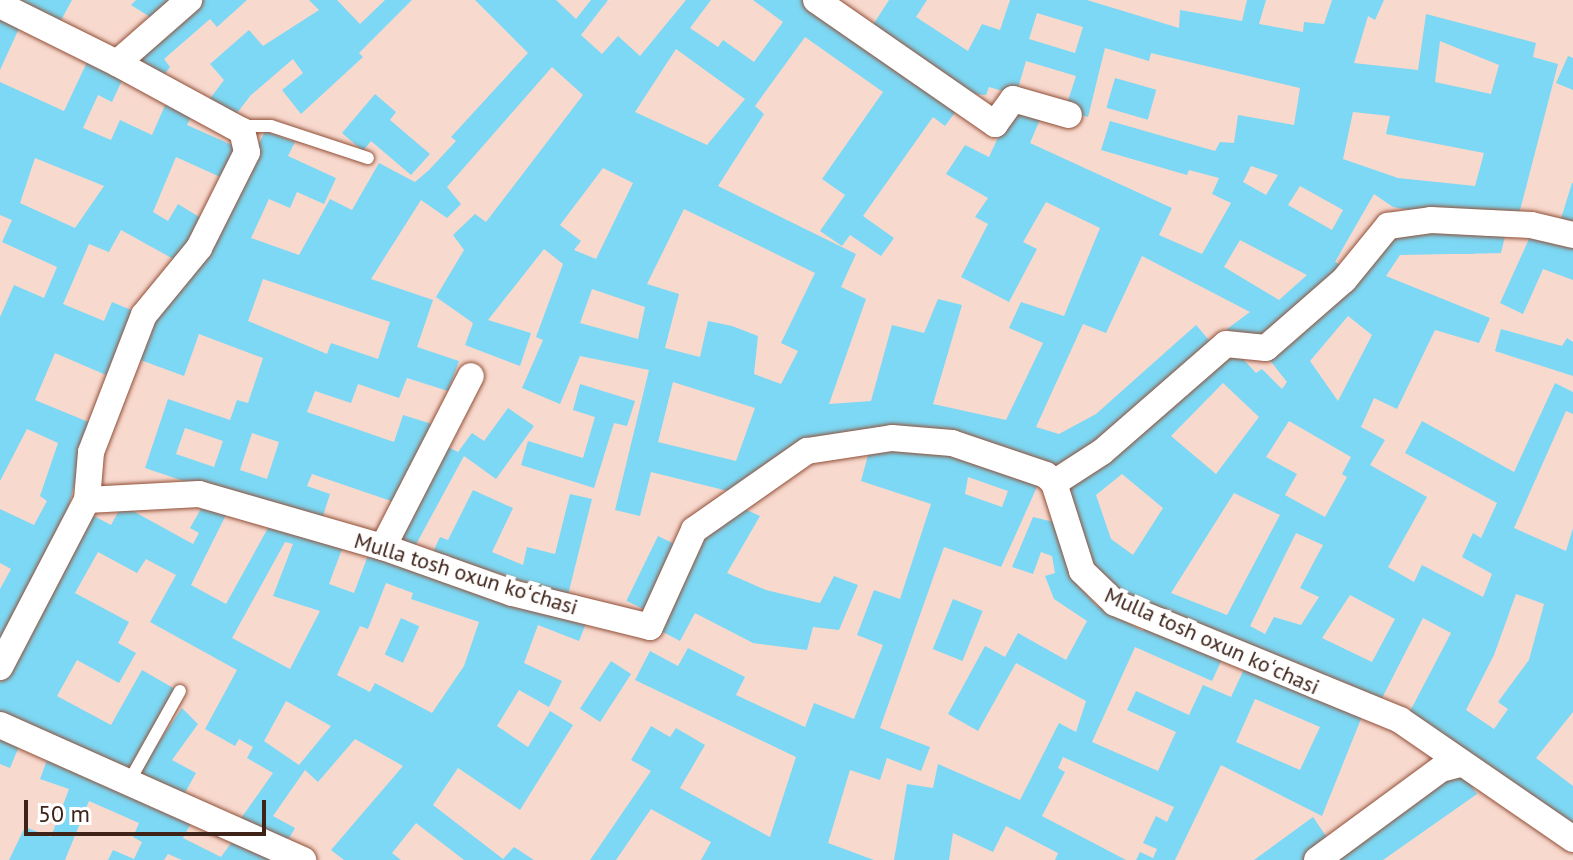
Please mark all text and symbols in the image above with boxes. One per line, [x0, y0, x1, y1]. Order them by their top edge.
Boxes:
street label: Mulla tosh oxun koʻchasi [351, 527, 581, 621]
street label: Mulla tosh oxun koʻchasi [1100, 582, 1324, 700]
scale bar [28, 784, 270, 834]
text: 50 m [38, 798, 90, 829]

